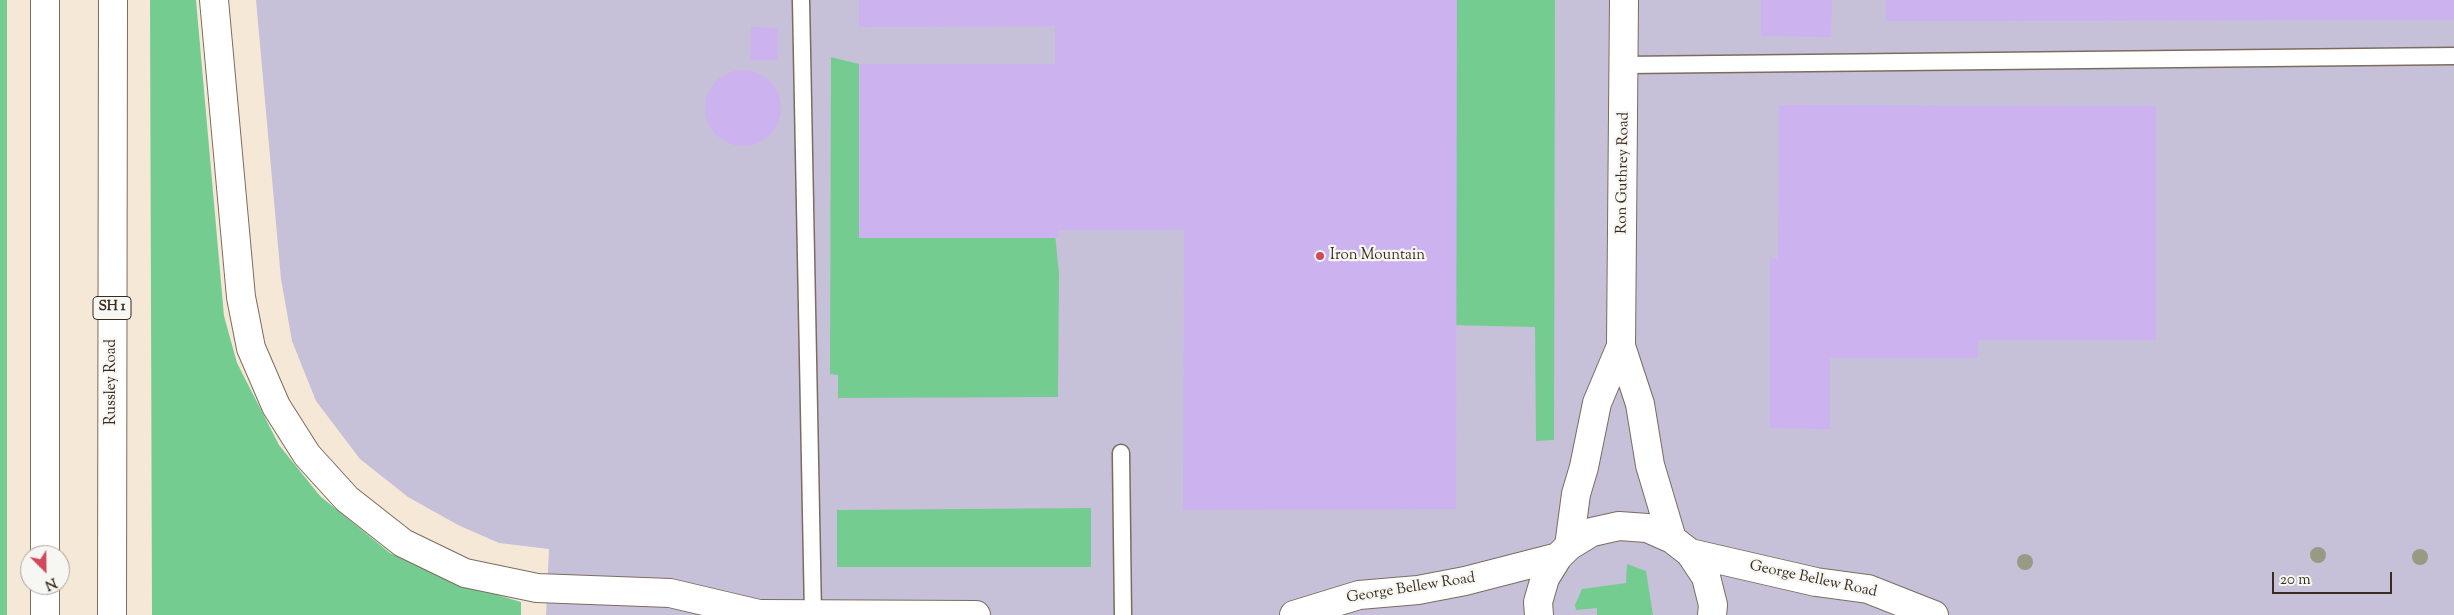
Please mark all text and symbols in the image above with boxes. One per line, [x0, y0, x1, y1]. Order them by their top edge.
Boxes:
street label: Ron Guthrey Road [1614, 112, 1634, 234]
place label: Iron Mountain [1330, 247, 1425, 265]
marker: Iron Mountain [1314, 250, 1326, 262]
road number: SH 1 [93, 296, 131, 320]
street label: Russley Road [103, 339, 121, 425]
north arrow [20, 545, 70, 595]
street label: George Bellew Road [1748, 558, 1878, 602]
scale bar [2274, 562, 2394, 594]
street label: George Bellew Road [1345, 570, 1477, 608]
text: 20 m [2280, 570, 2311, 591]
text: N [41, 571, 60, 594]

